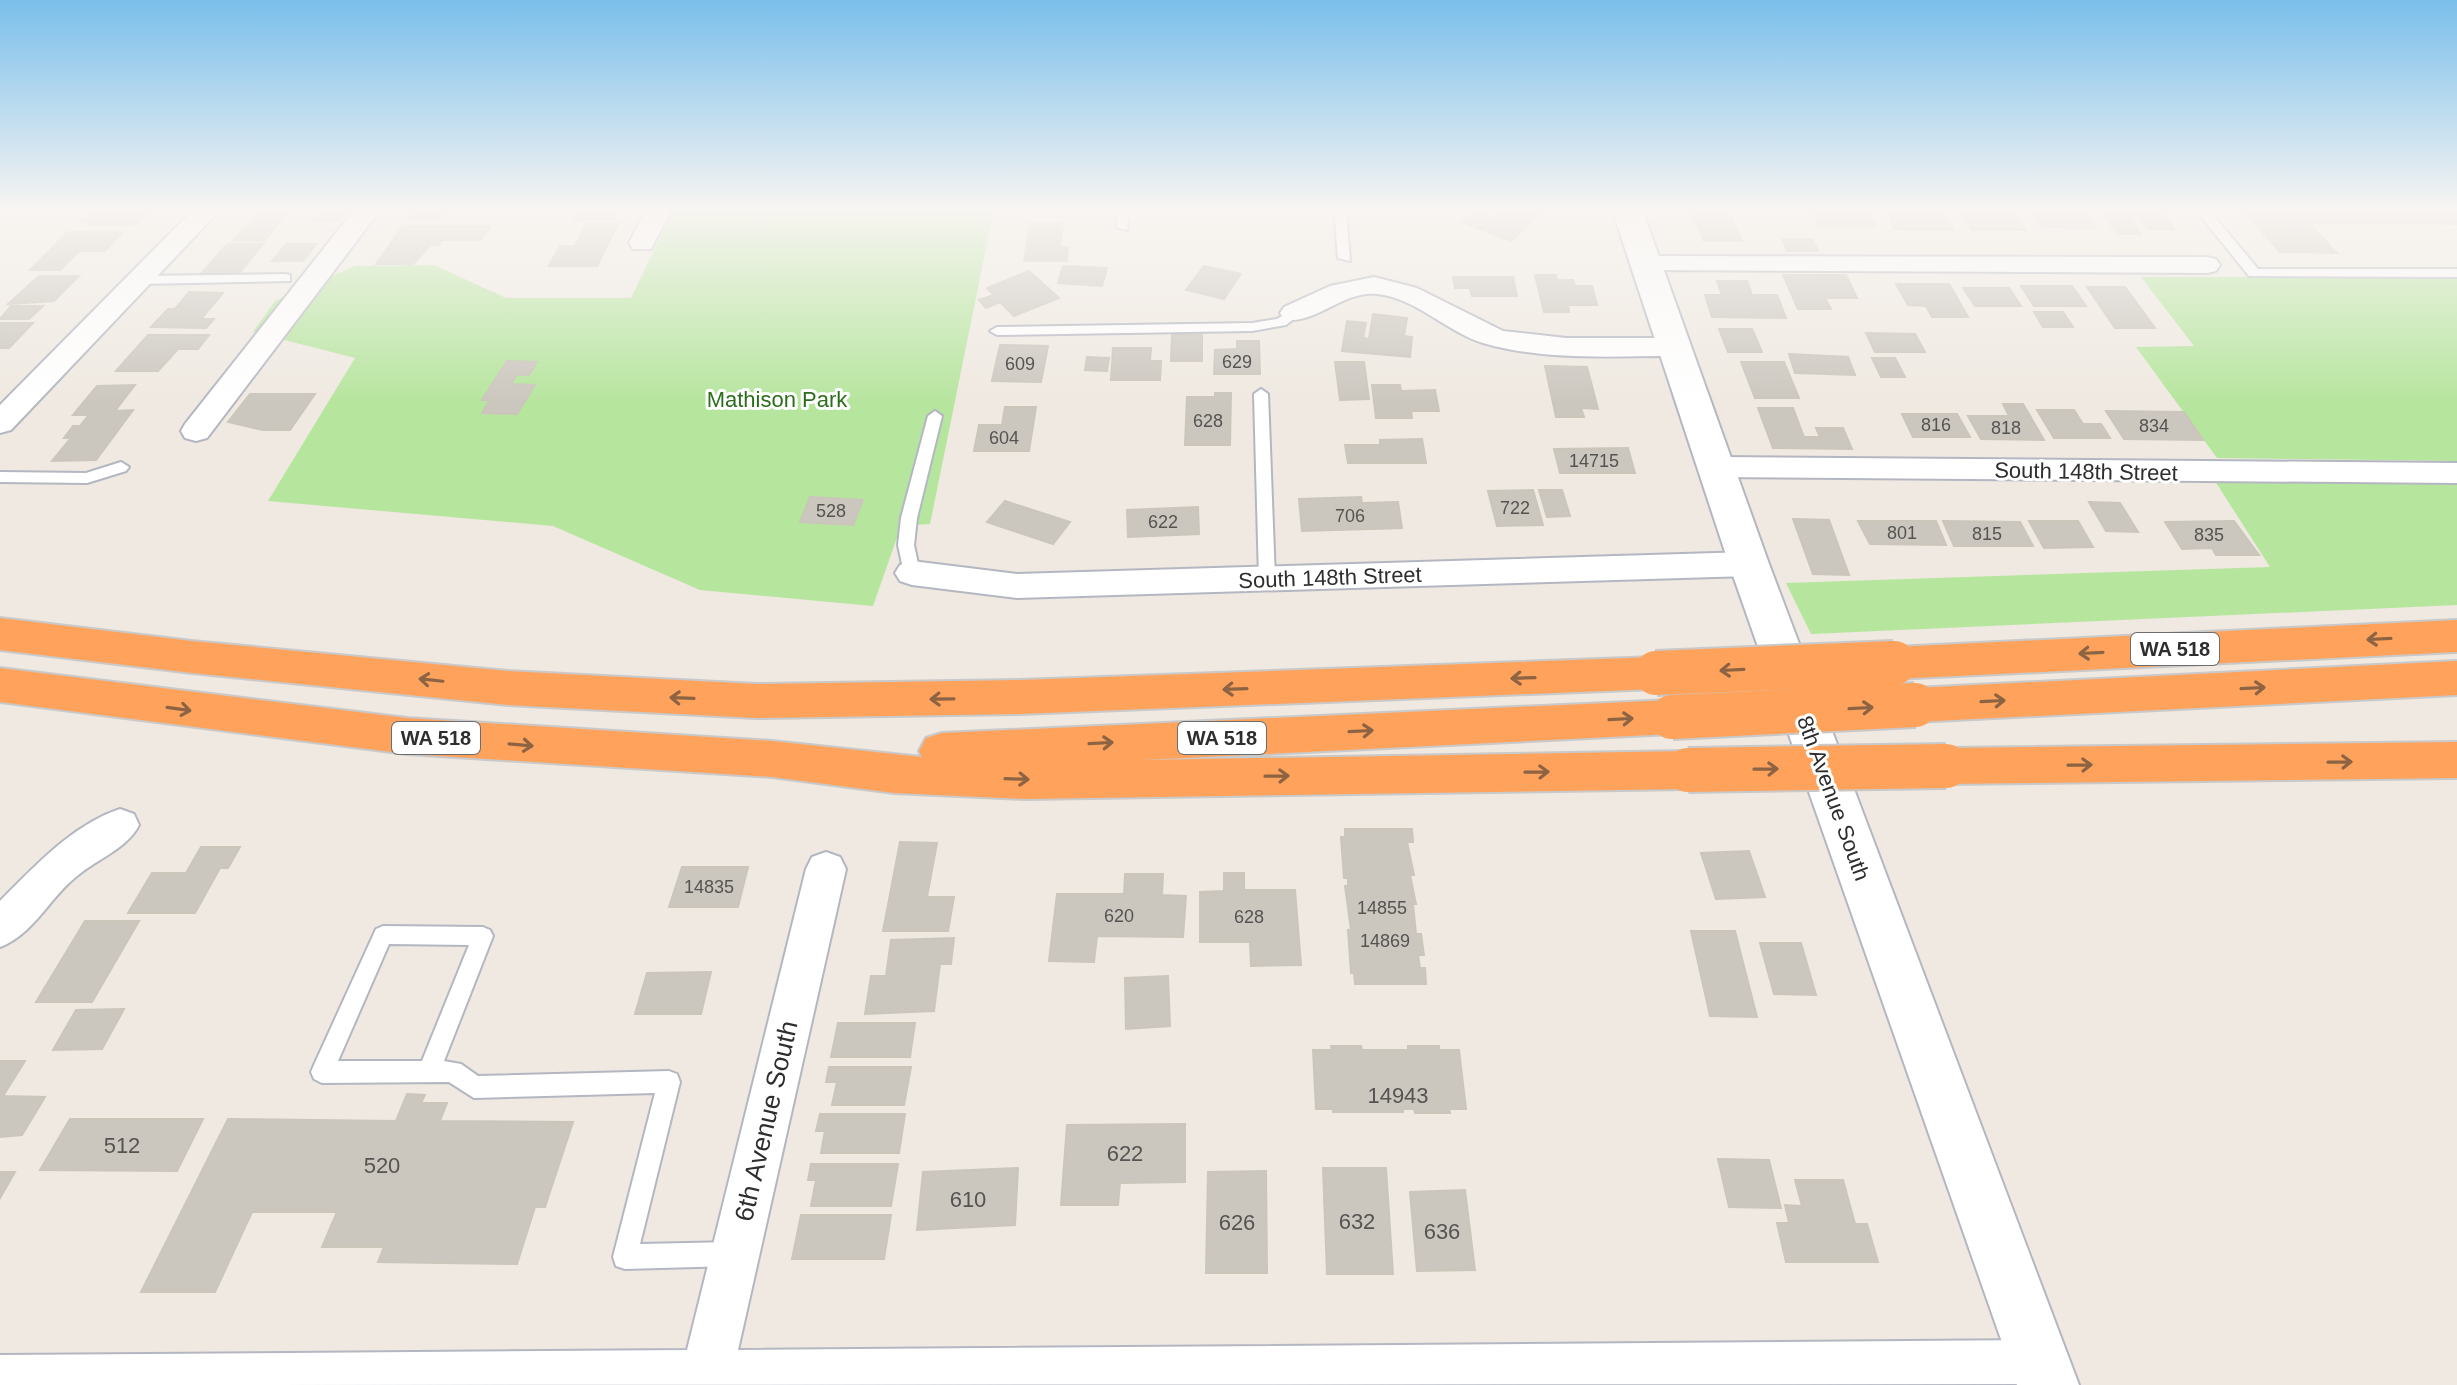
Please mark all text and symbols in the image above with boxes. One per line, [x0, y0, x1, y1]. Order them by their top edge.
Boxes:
house number: 629 [1222, 352, 1252, 372]
house number: 609 [1005, 354, 1035, 374]
park label: Mathison Park [707, 387, 848, 412]
house number: 628 [1193, 411, 1223, 431]
house number: 816 [1921, 415, 1951, 435]
house number: 834 [2139, 416, 2169, 436]
house number: 818 [1991, 418, 2021, 438]
house number: 604 [989, 428, 1019, 448]
house number: 14715 [1569, 451, 1619, 471]
street label: South 148th Street [1994, 457, 2178, 486]
house number: 722 [1500, 498, 1530, 518]
house number: 528 [816, 501, 846, 521]
house number: 706 [1335, 506, 1365, 526]
house number: 622 [1148, 512, 1178, 532]
house number: 801 [1887, 523, 1917, 543]
house number: 815 [1972, 524, 2002, 544]
house number: 835 [2194, 525, 2224, 545]
street label: South 148th Street [1238, 562, 1422, 593]
one-way arrow [2366, 632, 2393, 647]
road number: WA 518 [2131, 633, 2219, 665]
one-way arrow [2078, 646, 2105, 661]
one-way arrow [1719, 662, 1746, 677]
one-way arrow [1510, 671, 1537, 686]
one-way arrow [418, 673, 444, 688]
one-way arrow [2239, 680, 2266, 695]
one-way arrow [1222, 682, 1249, 697]
one-way arrow [669, 691, 696, 706]
one-way arrow [929, 691, 956, 706]
one-way arrow [1979, 693, 2006, 708]
one-way arrow [1847, 700, 1874, 715]
one-way arrow [166, 702, 191, 717]
one-way arrow [1607, 711, 1634, 726]
street label: 8th Avenue South [1792, 712, 1875, 884]
road number: WA 518 [392, 722, 480, 754]
road number: WA 518 [1178, 722, 1266, 754]
one-way arrow [1347, 723, 1374, 738]
one-way arrow [1087, 736, 1114, 751]
one-way arrow [507, 738, 534, 753]
one-way arrow [2326, 754, 2353, 770]
one-way arrow [2066, 757, 2093, 773]
one-way arrow [1752, 761, 1779, 777]
one-way arrow [1523, 765, 1550, 780]
one-way arrow [1263, 768, 1290, 784]
one-way arrow [1003, 772, 1030, 787]
house number: 14835 [684, 877, 734, 897]
house number: 14855 [1357, 898, 1407, 918]
house number: 620 [1104, 906, 1134, 926]
house number: 628 [1234, 907, 1264, 927]
house number: 14869 [1360, 931, 1410, 951]
street label: 6th Avenue South [728, 1018, 804, 1224]
house number: 14943 [1367, 1083, 1429, 1108]
house number: 512 [104, 1133, 140, 1158]
house number: 622 [1107, 1141, 1143, 1166]
house number: 520 [364, 1153, 400, 1178]
house number: 610 [950, 1187, 986, 1212]
house number: 632 [1339, 1209, 1375, 1234]
house number: 626 [1219, 1210, 1255, 1235]
house number: 636 [1424, 1219, 1460, 1244]

